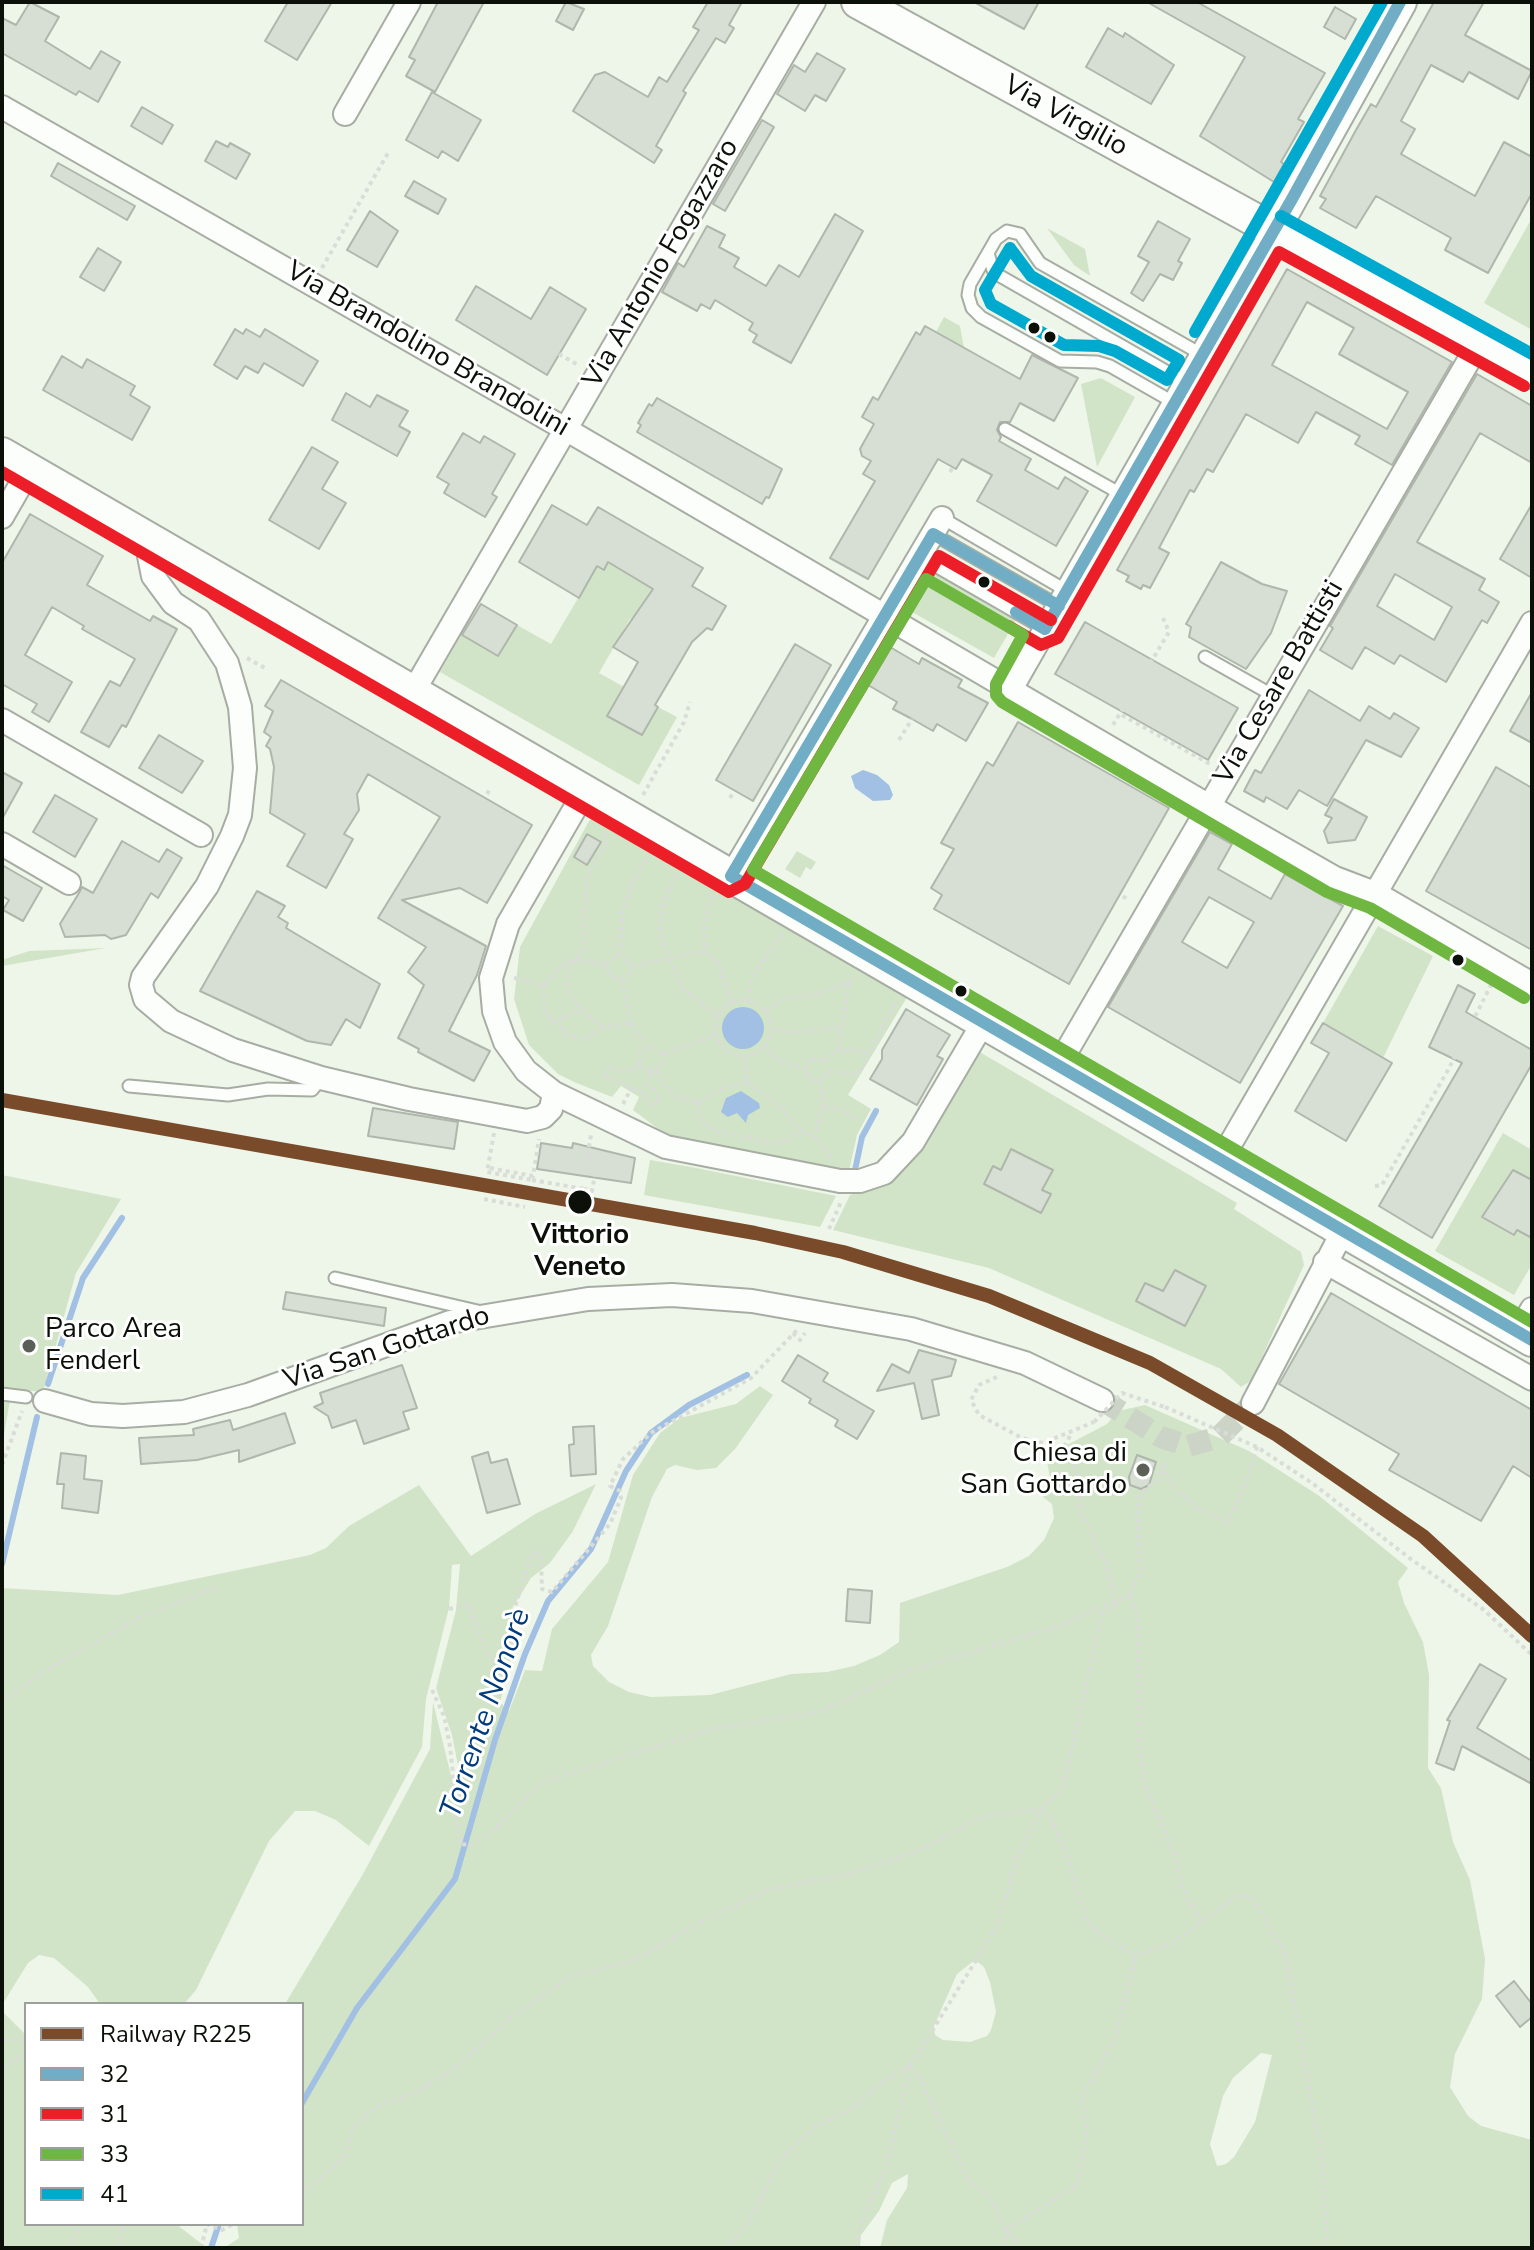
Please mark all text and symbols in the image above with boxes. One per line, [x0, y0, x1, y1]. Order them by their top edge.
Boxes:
street label: Via Virgilio [997, 69, 1133, 165]
street label: Via Antonio Fogazzaro [577, 133, 747, 395]
street label: Via Brandolino Brandolini [279, 255, 575, 445]
unlabelled marker [1026, 320, 1042, 336]
unlabelled marker [1042, 329, 1058, 345]
unlabelled marker [976, 574, 992, 590]
street label: Via Cesare Battisti [1208, 575, 1352, 791]
unlabelled marker [1450, 952, 1466, 968]
unlabelled marker [953, 983, 969, 999]
marker: Vittorio Veneto [566, 1188, 594, 1216]
place label: Vittorio Veneto [531, 1219, 629, 1285]
street label: Via San Gottardo [280, 1300, 494, 1398]
place label: Parco Area Fenderl [45, 1313, 182, 1379]
marker: Parco Area Fenderl [20, 1337, 38, 1355]
place label: Chiesa di San Gottardo [960, 1437, 1127, 1503]
marker: Chiesa di San Gottardo [1134, 1461, 1152, 1479]
water label: Torrente Nonorè [434, 1604, 540, 1824]
legend [24, 2002, 304, 2226]
text: Railway R225 [100, 2018, 251, 2050]
text: 32 [100, 2058, 129, 2090]
text: 31 [100, 2098, 129, 2130]
text: 33 [100, 2138, 129, 2170]
text: 41 [100, 2178, 129, 2210]

